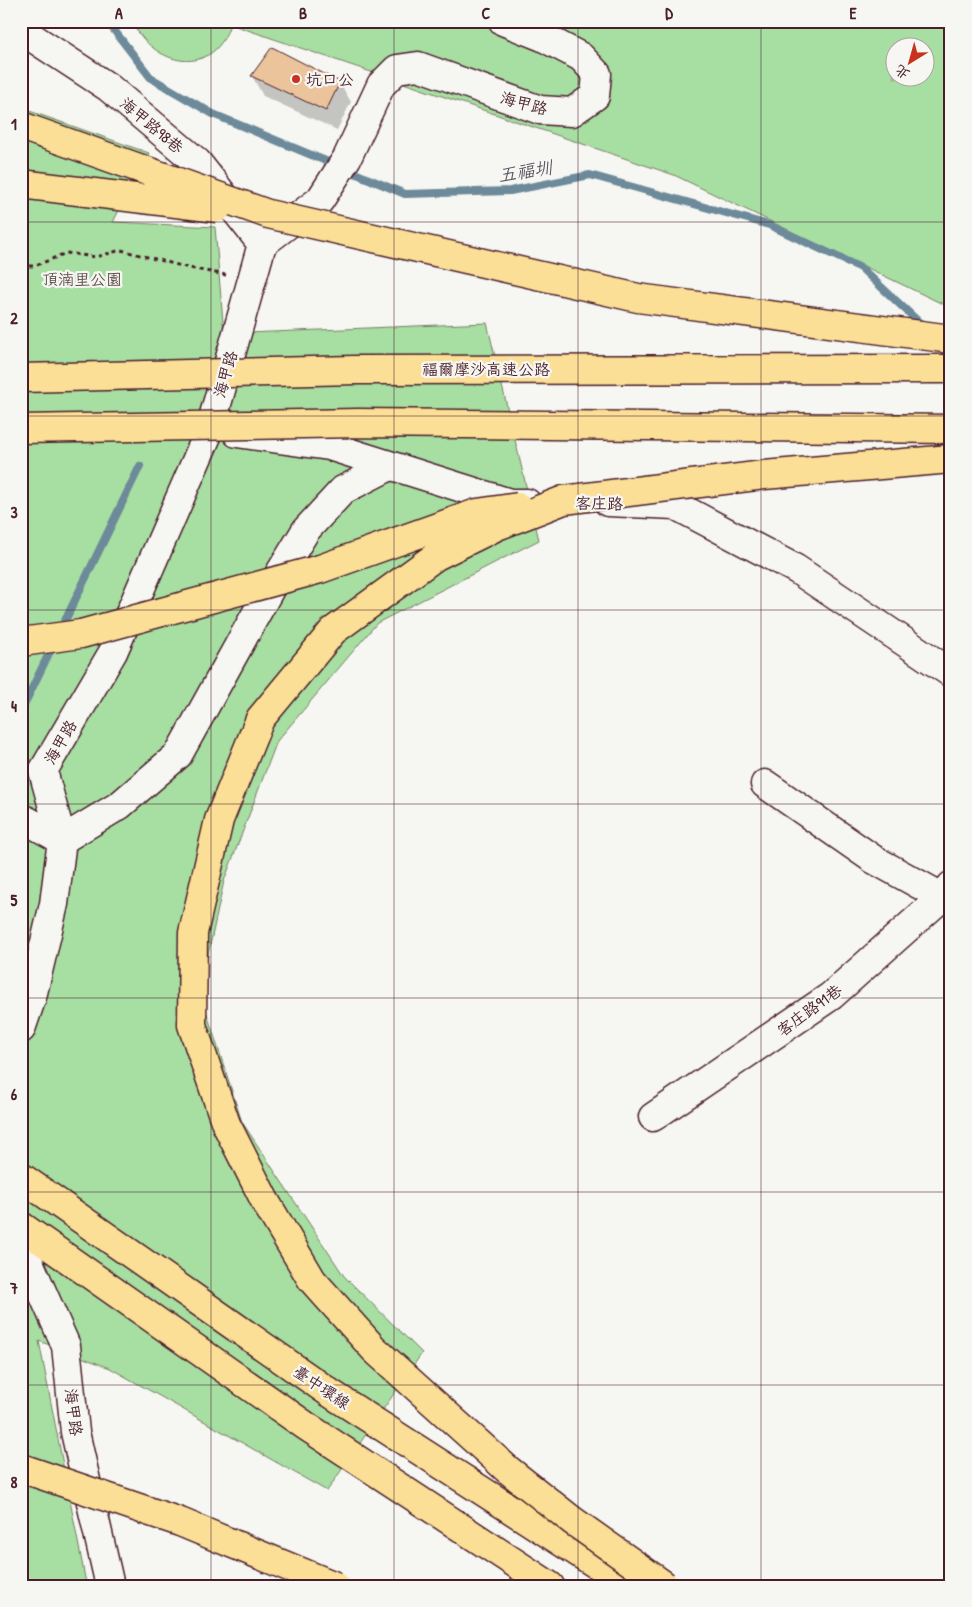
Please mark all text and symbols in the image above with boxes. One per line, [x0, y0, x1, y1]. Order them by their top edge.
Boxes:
text: A [115, 2, 123, 24]
text: B [299, 2, 307, 24]
text: C [482, 2, 491, 24]
text: D [665, 2, 673, 24]
text: E [849, 2, 857, 24]
north arrow [884, 38, 934, 88]
text: 北 [891, 61, 913, 85]
place label: 坑口公 [306, 68, 354, 90]
marker: 坑口公 [290, 73, 302, 85]
street label: 海甲路 [498, 86, 550, 120]
street label: 海甲路98巷 [116, 92, 188, 158]
text: 1 [11, 113, 17, 135]
water label: 五福圳 [496, 154, 556, 188]
park label: 頂湳里公園 [42, 268, 122, 290]
text: 2 [10, 307, 18, 329]
street label: 海甲路 [208, 348, 242, 400]
street label: 福爾摩沙高速公路 [422, 358, 550, 380]
street label: 客庄路 [575, 492, 623, 514]
text: 3 [10, 501, 18, 523]
text: 4 [11, 695, 17, 717]
street label: 海甲路 [38, 716, 82, 768]
text: 5 [11, 889, 18, 911]
street label: 客庄路91巷 [772, 979, 846, 1041]
text: 6 [11, 1083, 18, 1105]
text: 7 [9, 1277, 18, 1299]
street label: 臺中環線 [289, 1360, 355, 1414]
street label: 海甲路 [60, 1387, 88, 1437]
text: 8 [11, 1471, 18, 1493]

